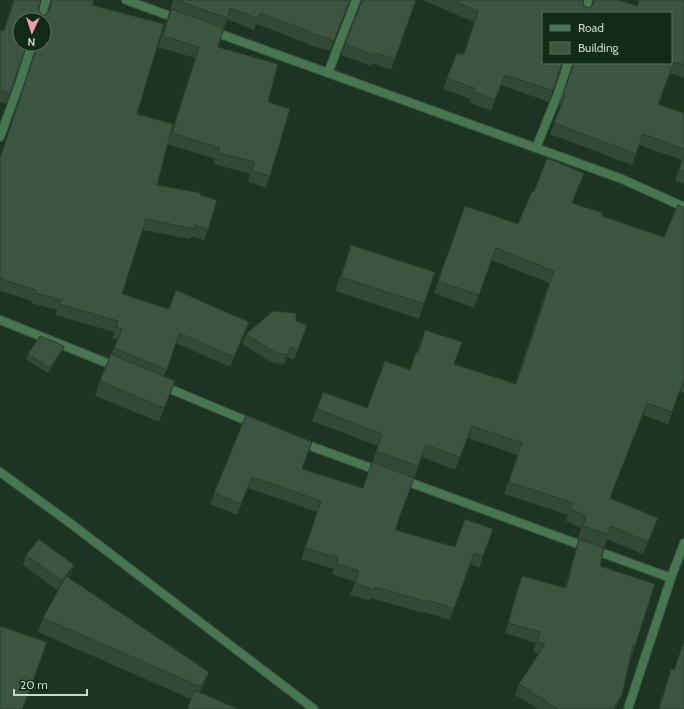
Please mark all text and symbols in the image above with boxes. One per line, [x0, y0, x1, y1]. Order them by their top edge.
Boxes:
north arrow [12, 12, 52, 52]
legend [542, 12, 672, 64]
text: Road [578, 20, 604, 35]
text: N [27, 35, 36, 49]
text: Building [578, 40, 620, 55]
scale bar [14, 671, 87, 697]
text: 20 m [20, 677, 48, 692]

